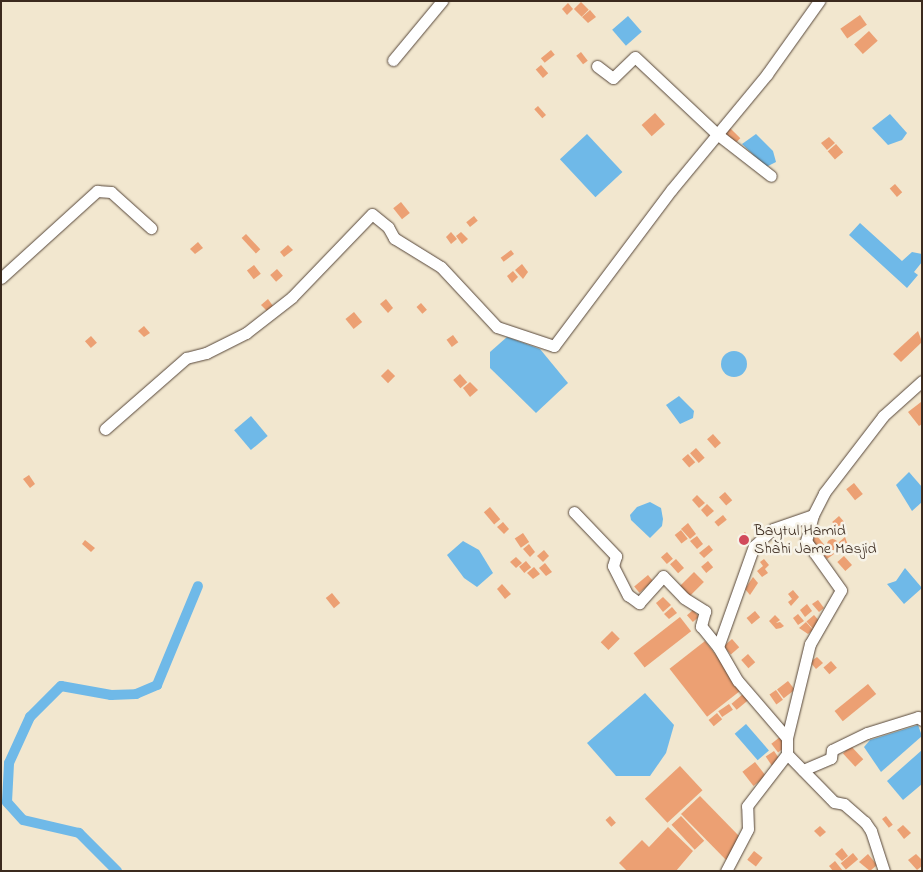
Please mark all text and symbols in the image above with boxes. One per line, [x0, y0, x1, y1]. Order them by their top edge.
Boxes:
place label: Baytul Hamid Shahi Jame Masjid [754, 521, 877, 559]
marker: Baytul Hamid Shahi Jame Masjid [738, 534, 750, 546]

